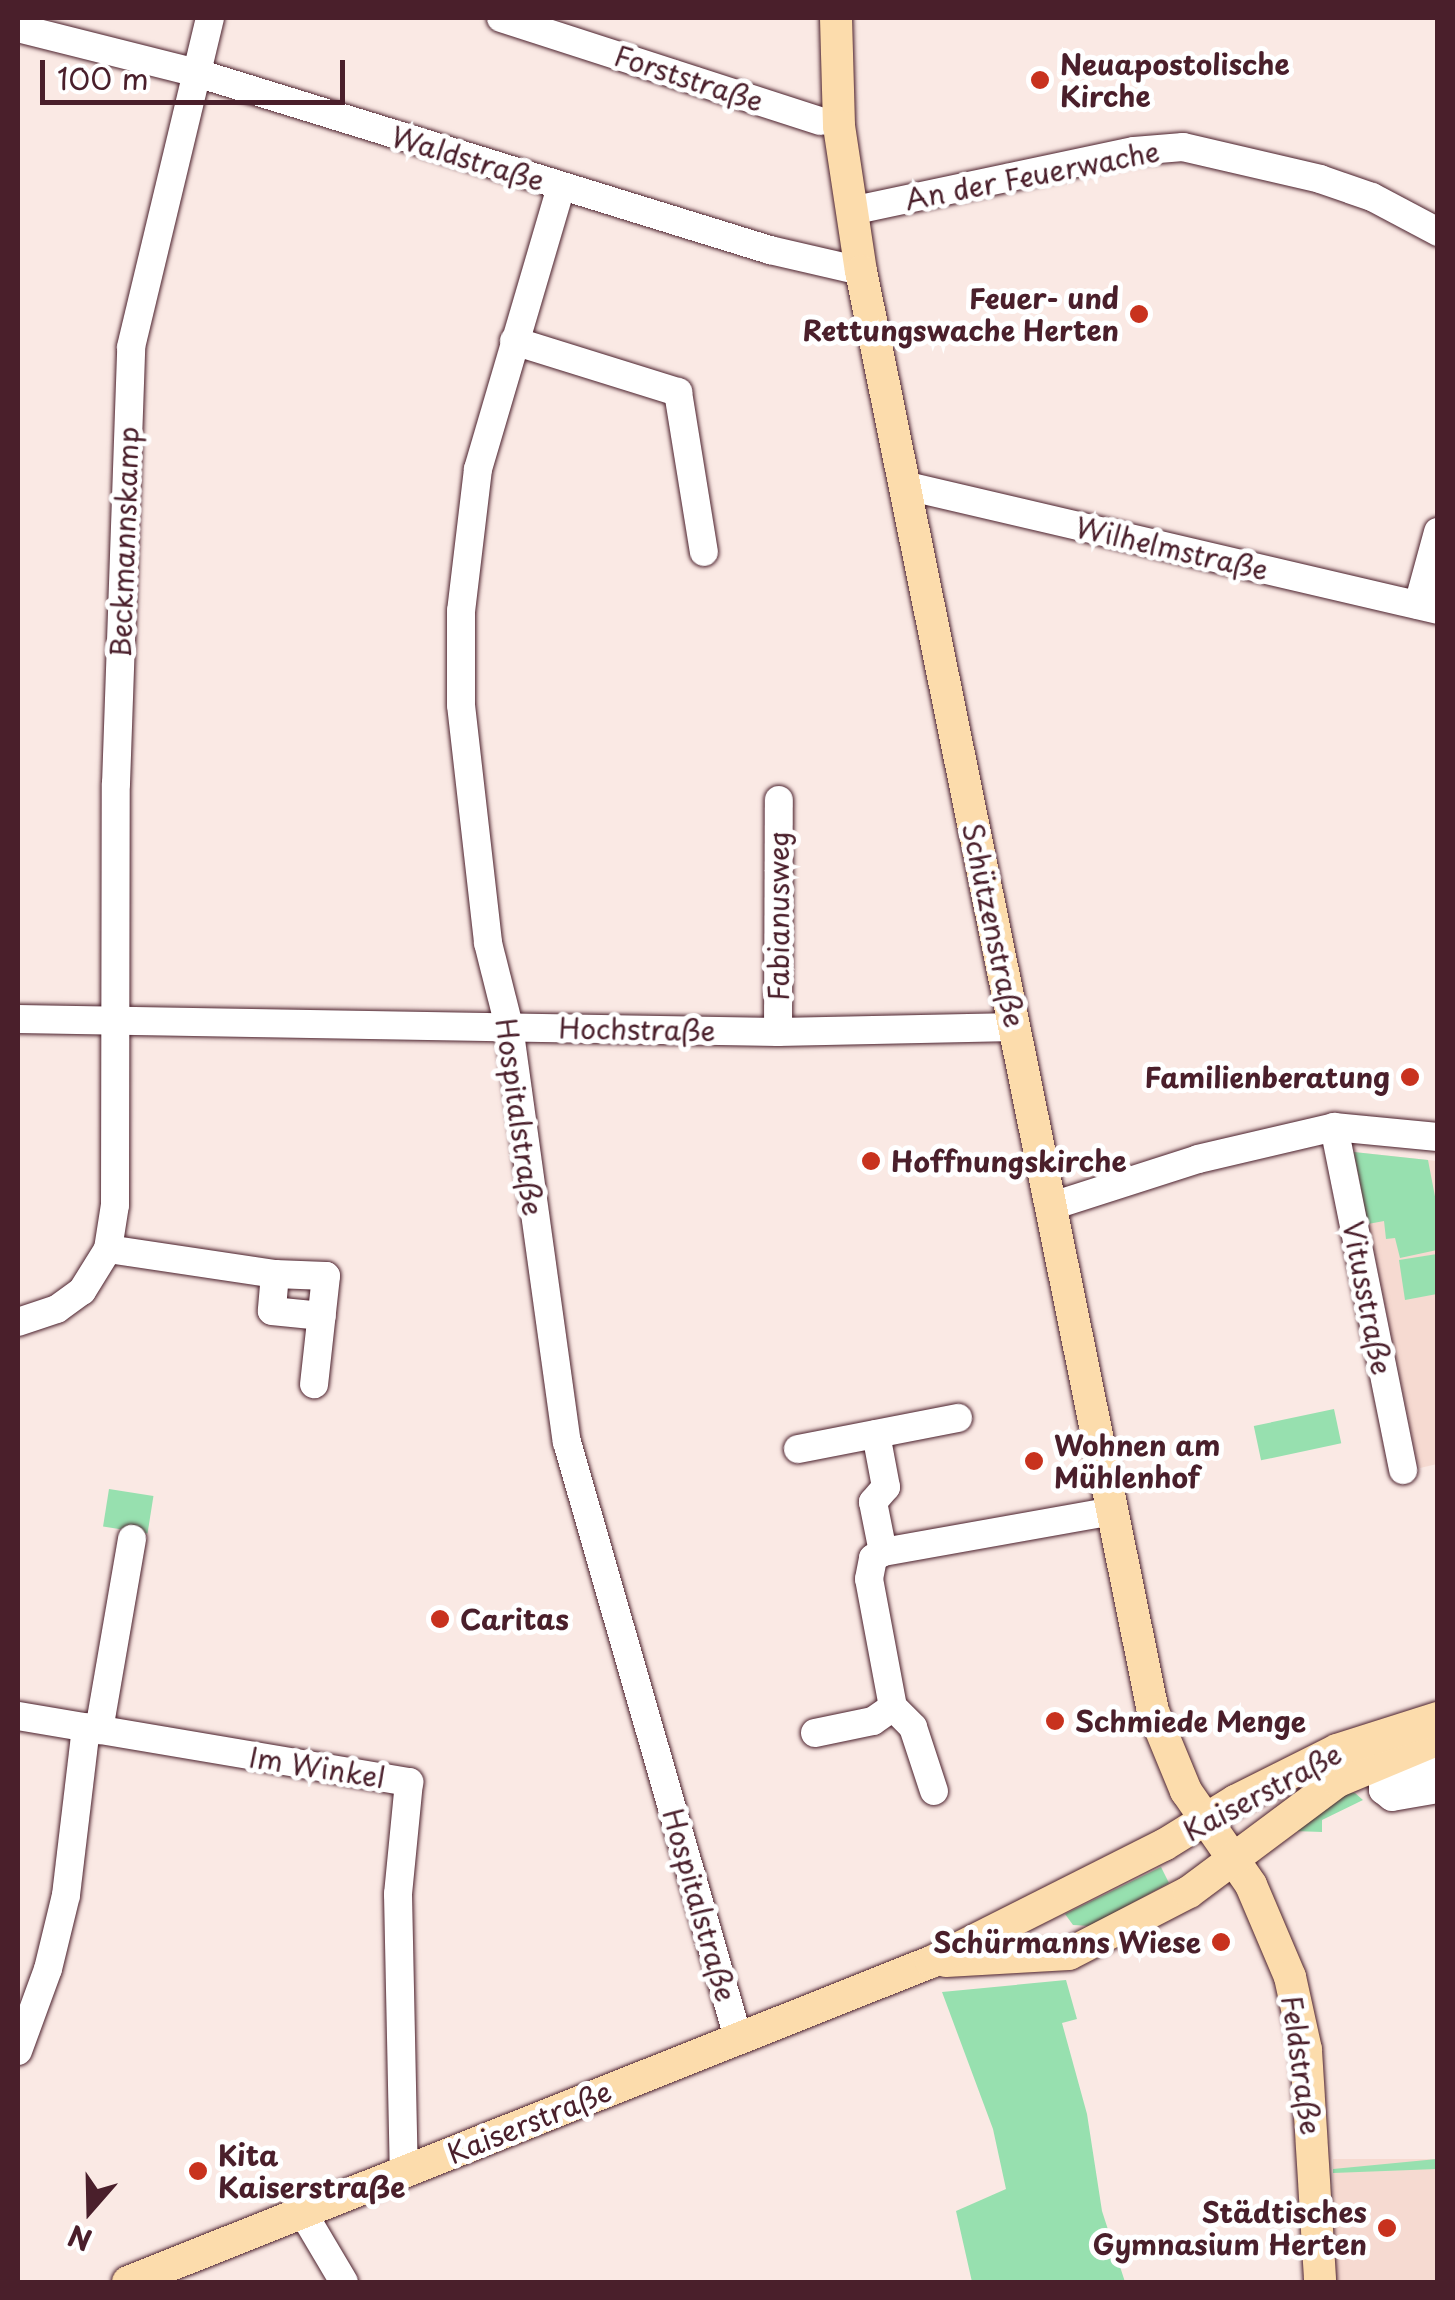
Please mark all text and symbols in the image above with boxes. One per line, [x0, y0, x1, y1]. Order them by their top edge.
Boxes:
street label: Forststraße [610, 38, 768, 118]
scale bar [45, 40, 350, 102]
place label: Neuapostolische Kirche [1060, 47, 1290, 113]
text: 100 m [57, 55, 149, 100]
marker: Neuapostolische Kirche [1029, 69, 1051, 91]
street label: Waldstraße [388, 119, 548, 197]
street label: An der Feuerwache [901, 134, 1163, 216]
place label: Feuer- und Rettungswache Herten [800, 281, 1119, 347]
marker: Feuer- und Rettungswache Herten [1128, 303, 1150, 325]
street label: Beckmannskamp [103, 426, 145, 658]
street label: Wilhelmstraße [1073, 510, 1271, 586]
street label: Schützenstraße [956, 820, 1032, 1030]
street label: Fabianusweg [761, 831, 795, 1001]
street label: Hochstraße [558, 1011, 716, 1047]
street label: Hospitalstraße [490, 1016, 550, 1218]
place label: Familienberatung [1144, 1060, 1390, 1094]
marker: Familienberatung [1399, 1066, 1421, 1088]
place label: Hoffnungskirche [891, 1144, 1127, 1178]
marker: Hoffnungskirche [860, 1150, 882, 1172]
street label: Vitusstraße [1337, 1218, 1399, 1378]
place label: Wohnen am Mühlenhof [1054, 1428, 1220, 1494]
marker: Wohnen am Mühlenhof [1023, 1450, 1045, 1472]
place label: Caritas [460, 1602, 569, 1636]
marker: Caritas [429, 1608, 451, 1630]
place label: Schmiede Menge [1075, 1704, 1309, 1738]
marker: Schmiede Menge [1044, 1710, 1066, 1732]
street label: Kaiserstraße [1177, 1736, 1347, 1848]
street label: Im Winkel [246, 1740, 388, 1794]
street label: Hospitalstraße [656, 1805, 744, 2005]
place label: Schürmanns Wiese [934, 1925, 1201, 1959]
marker: Schürmanns Wiese [1210, 1931, 1232, 1953]
street label: Feldstraße [1276, 1993, 1328, 2137]
street label: Kaiserstraße [442, 2074, 616, 2170]
place label: Kita Kaiserstraße [218, 2138, 405, 2204]
north arrow [40, 2160, 140, 2260]
marker: Kita Kaiserstraße [187, 2160, 209, 2182]
place label: Städtisches Gymnasium Herten [1094, 2195, 1367, 2261]
text: N [62, 2215, 97, 2263]
marker: Städtisches Gymnasium Herten [1376, 2217, 1398, 2239]

